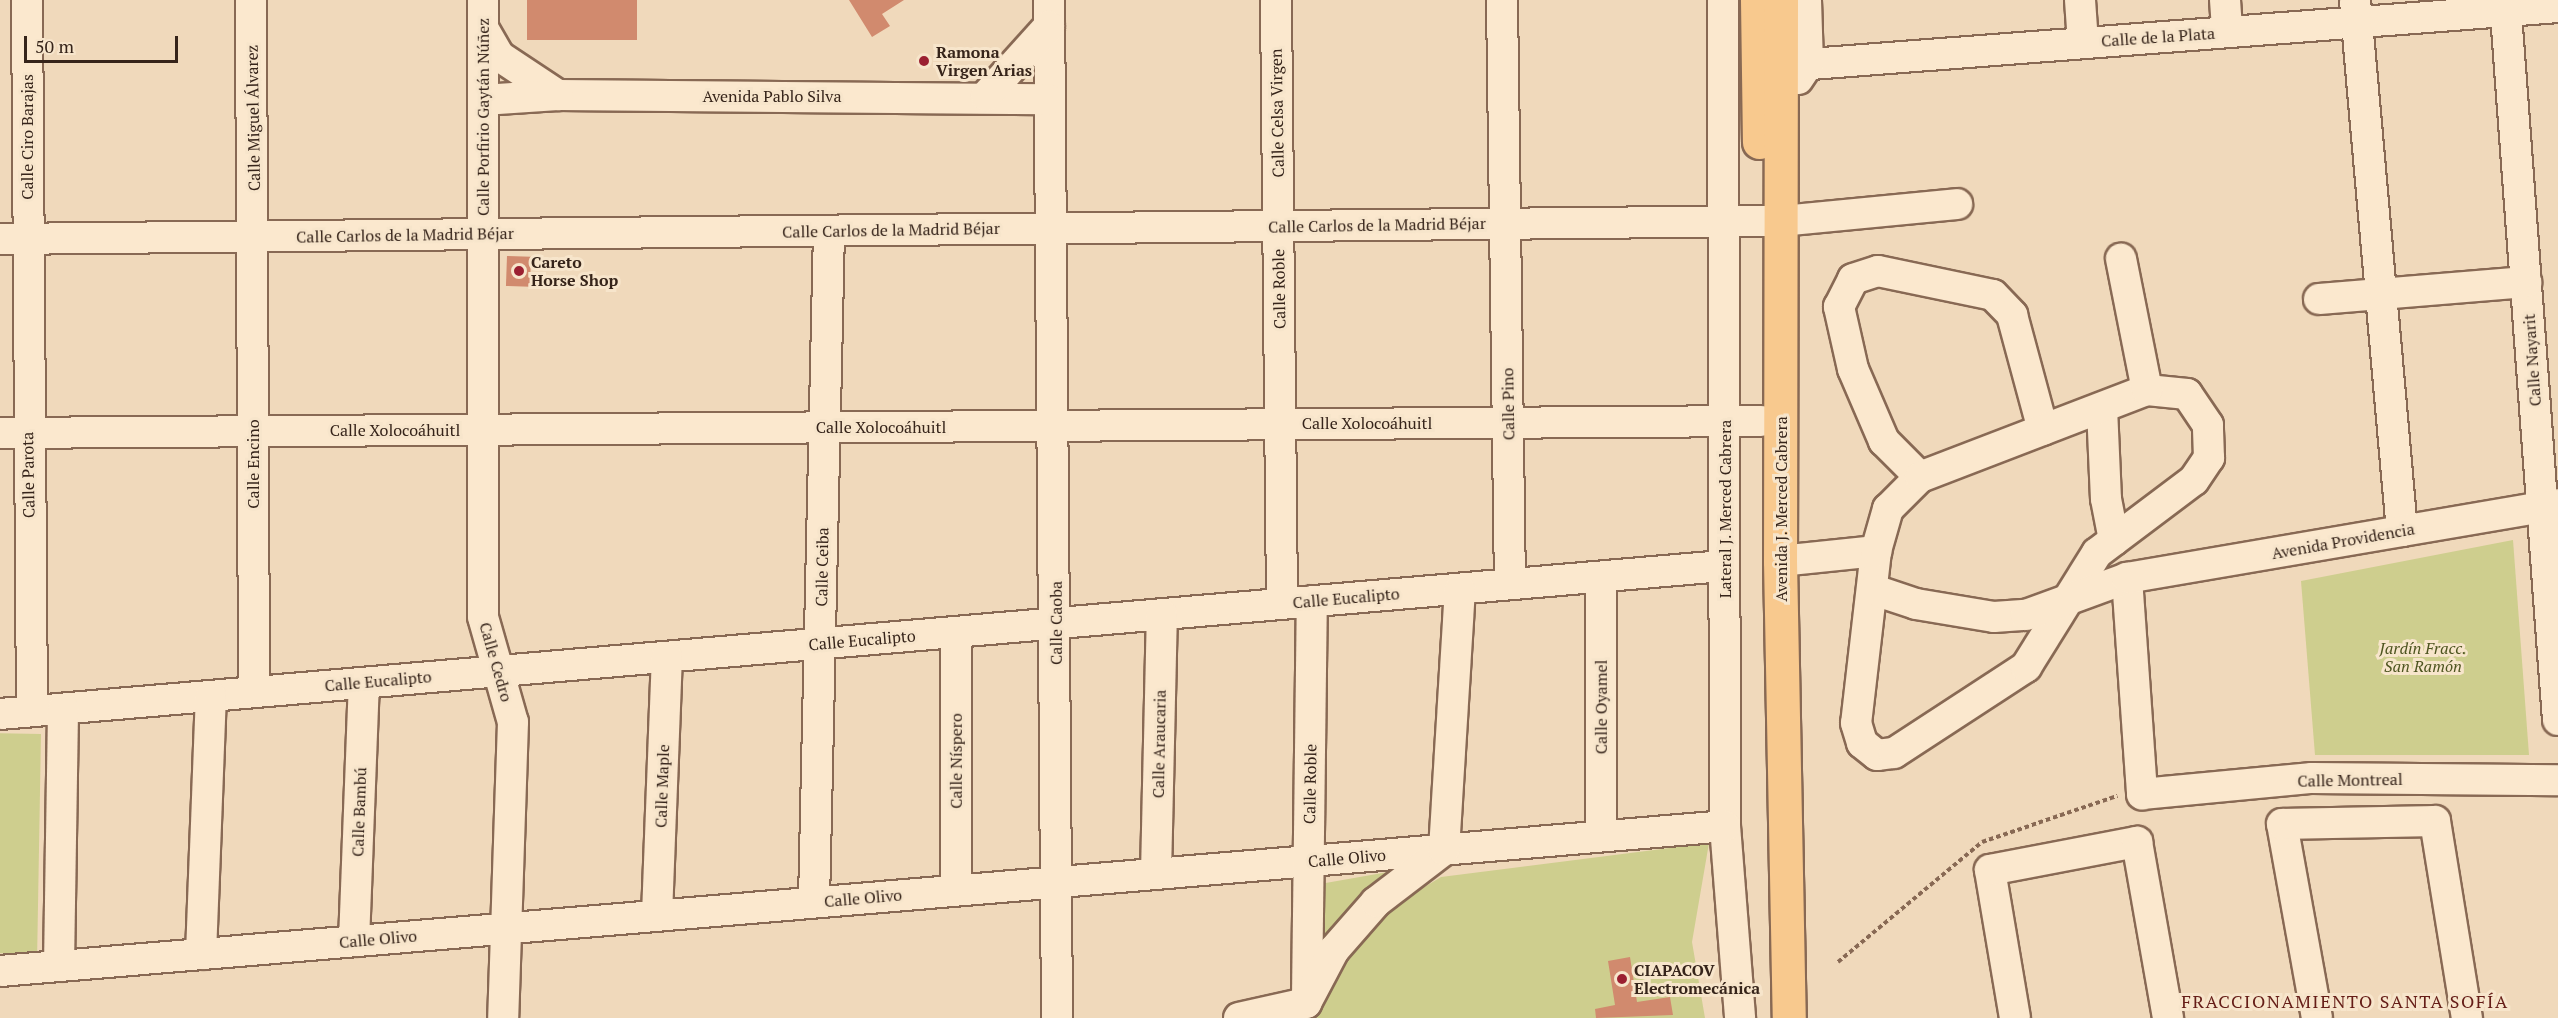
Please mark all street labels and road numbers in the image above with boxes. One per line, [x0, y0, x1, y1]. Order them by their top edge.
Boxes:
street label: Calle Porfirio Gaytán Núñez [473, 18, 493, 216]
street label: Calle de la Plata [2100, 23, 2216, 51]
street label: Calle Miguel Álvarez [242, 44, 264, 192]
street label: Calle Celsa Virgen [1266, 48, 1288, 178]
street label: Calle Ciro Barajas [17, 74, 37, 200]
street label: Avenida Pablo Silva [702, 86, 842, 106]
street label: Calle Carlos de la Madrid Béjar [1268, 214, 1486, 236]
street label: Calle Carlos de la Madrid Béjar [782, 219, 1000, 241]
street label: Calle Carlos de la Madrid Béjar [296, 224, 514, 246]
street label: Calle Roble [1269, 249, 1289, 329]
street label: Calle Nayarit [2519, 313, 2545, 407]
street label: Calle Pino [1498, 368, 1518, 440]
street label: Calle Xolocoáhuitl [1302, 413, 1432, 433]
street label: Avenida J. Merced Cabrera [1771, 416, 1791, 602]
street label: Calle Xolocoáhuitl [816, 417, 946, 437]
street label: Calle Encino [243, 419, 263, 509]
street label: Lateral J. Merced Cabrera [1715, 419, 1735, 599]
street label: Calle Xolocoáhuitl [330, 420, 460, 440]
street label: Calle Parota [18, 432, 38, 518]
street label: Avenida Providencia [2270, 519, 2416, 563]
street label: Calle Ceiba [812, 527, 832, 607]
street label: Calle Caoba [1046, 581, 1066, 665]
street label: Calle Eucalipto [1292, 584, 1400, 612]
street label: Calle Cedro [475, 620, 517, 704]
street label: Calle Eucalipto [808, 626, 916, 654]
street label: Calle Oyamel [1591, 660, 1611, 754]
street label: Calle Eucalipto [324, 667, 432, 695]
street label: Calle Araucaria [1148, 689, 1170, 799]
street label: Calle Níspero [946, 713, 966, 809]
street label: Calle Maple [651, 744, 673, 828]
street label: Calle Roble [1300, 744, 1320, 824]
street label: Calle Bambú [348, 767, 370, 857]
street label: Calle Montreal [2297, 769, 2403, 791]
street label: Calle Olivo [1307, 845, 1387, 871]
street label: Calle Olivo [823, 885, 903, 911]
street label: Calle Olivo [338, 926, 418, 952]

